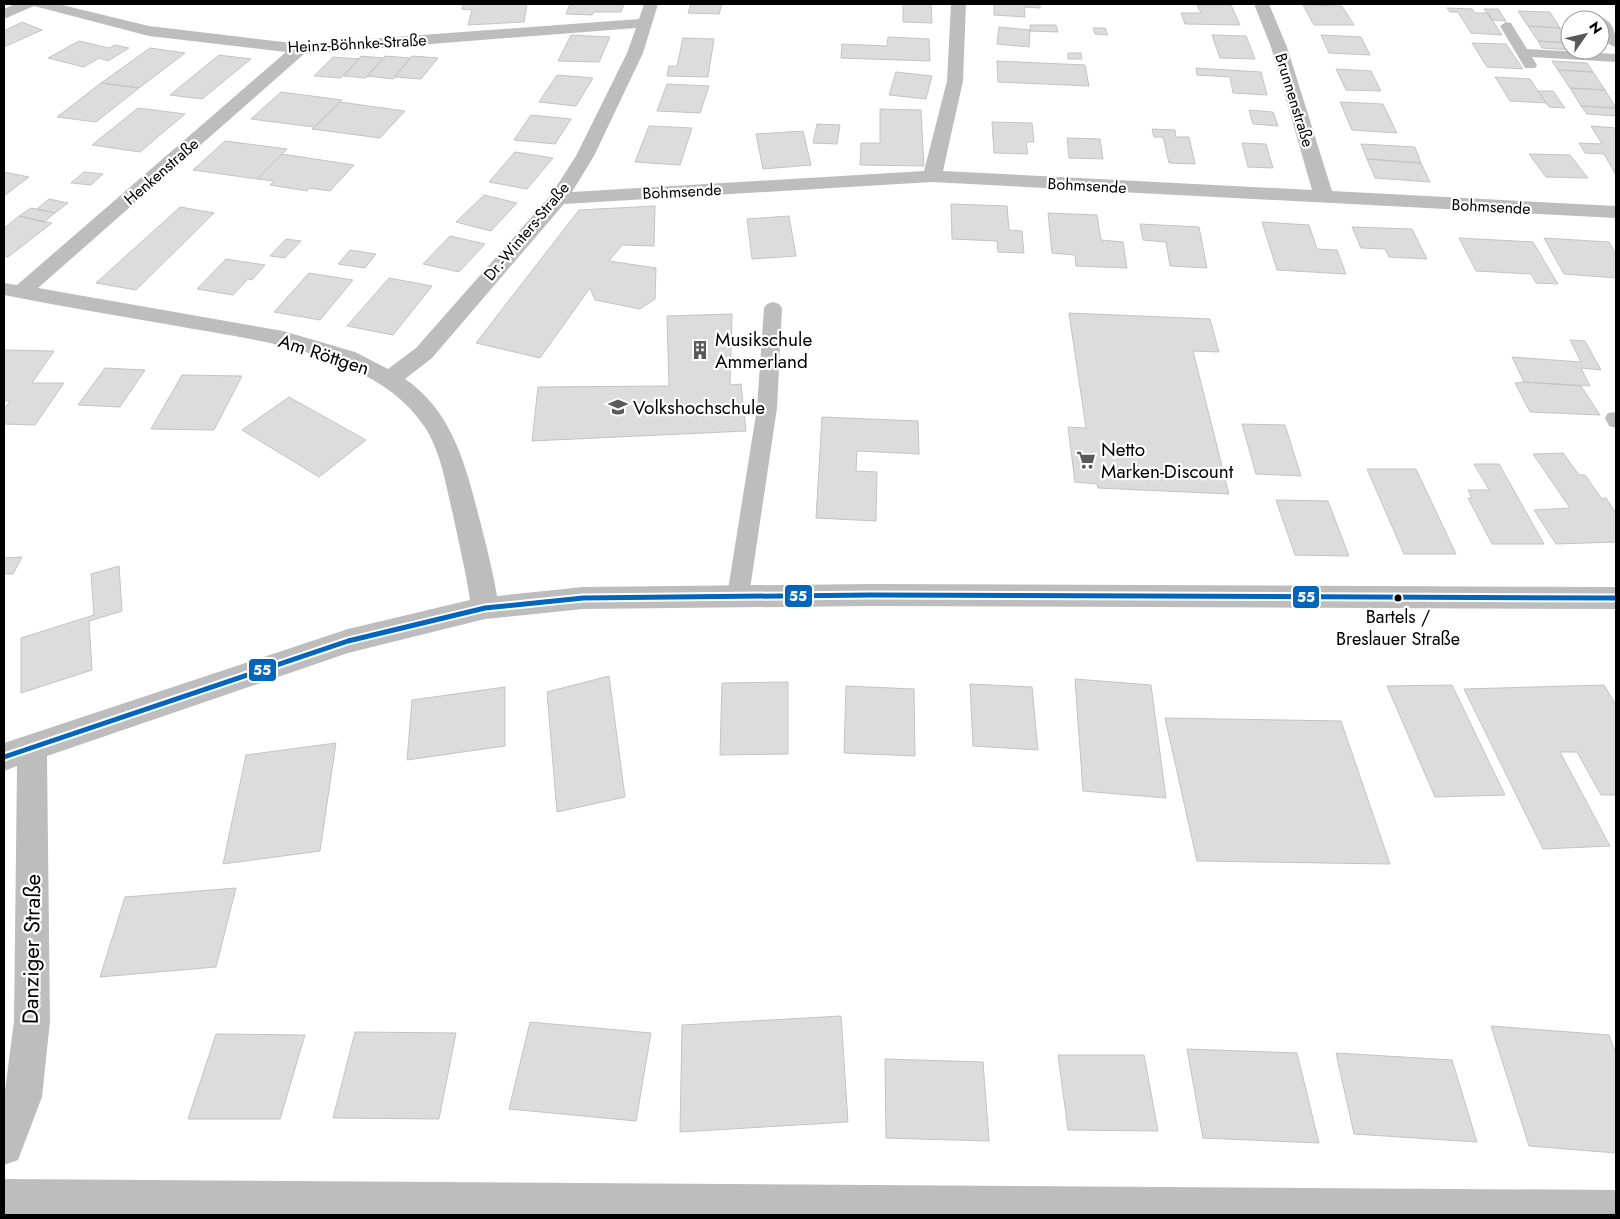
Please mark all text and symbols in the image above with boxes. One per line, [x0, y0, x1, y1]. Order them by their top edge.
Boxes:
north arrow [1560, 10, 1610, 60]
text: N [1584, 18, 1607, 38]
street label: Heinz-Böhnke-Straße [287, 28, 427, 59]
street label: Brunnenstraße [1269, 50, 1320, 150]
street label: Henkenstraße [119, 132, 204, 210]
street label: Bohmsende [1047, 172, 1127, 199]
street label: Dr.-Winters-Straße [478, 177, 575, 286]
street label: Bohmsende [642, 178, 722, 205]
street label: Bohmsende [1451, 193, 1531, 220]
place label: Musikschule Ammerland [715, 326, 812, 375]
street label: Am Röttgen [275, 327, 373, 382]
building icon: Musikschule Ammerland [689, 339, 711, 361]
place label: Volkshochschule [633, 394, 765, 421]
school or university icon: Volkshochschule [607, 396, 629, 418]
place label: Netto Marken-Discount [1101, 436, 1234, 485]
supermarket icon: Netto Marken-Discount [1075, 449, 1097, 471]
line badge: 55 [784, 584, 813, 608]
line badge: 55 [1292, 585, 1320, 609]
text: 55 [789, 586, 807, 606]
text: 55 [1297, 587, 1315, 607]
marker: Bartels / Breslauer Straße [1393, 593, 1403, 603]
place label: Bartels / Breslauer Straße [1336, 604, 1460, 652]
line badge: 55 [248, 658, 277, 682]
text: 55 [253, 660, 271, 680]
street label: Danziger Straße [14, 874, 48, 1024]

